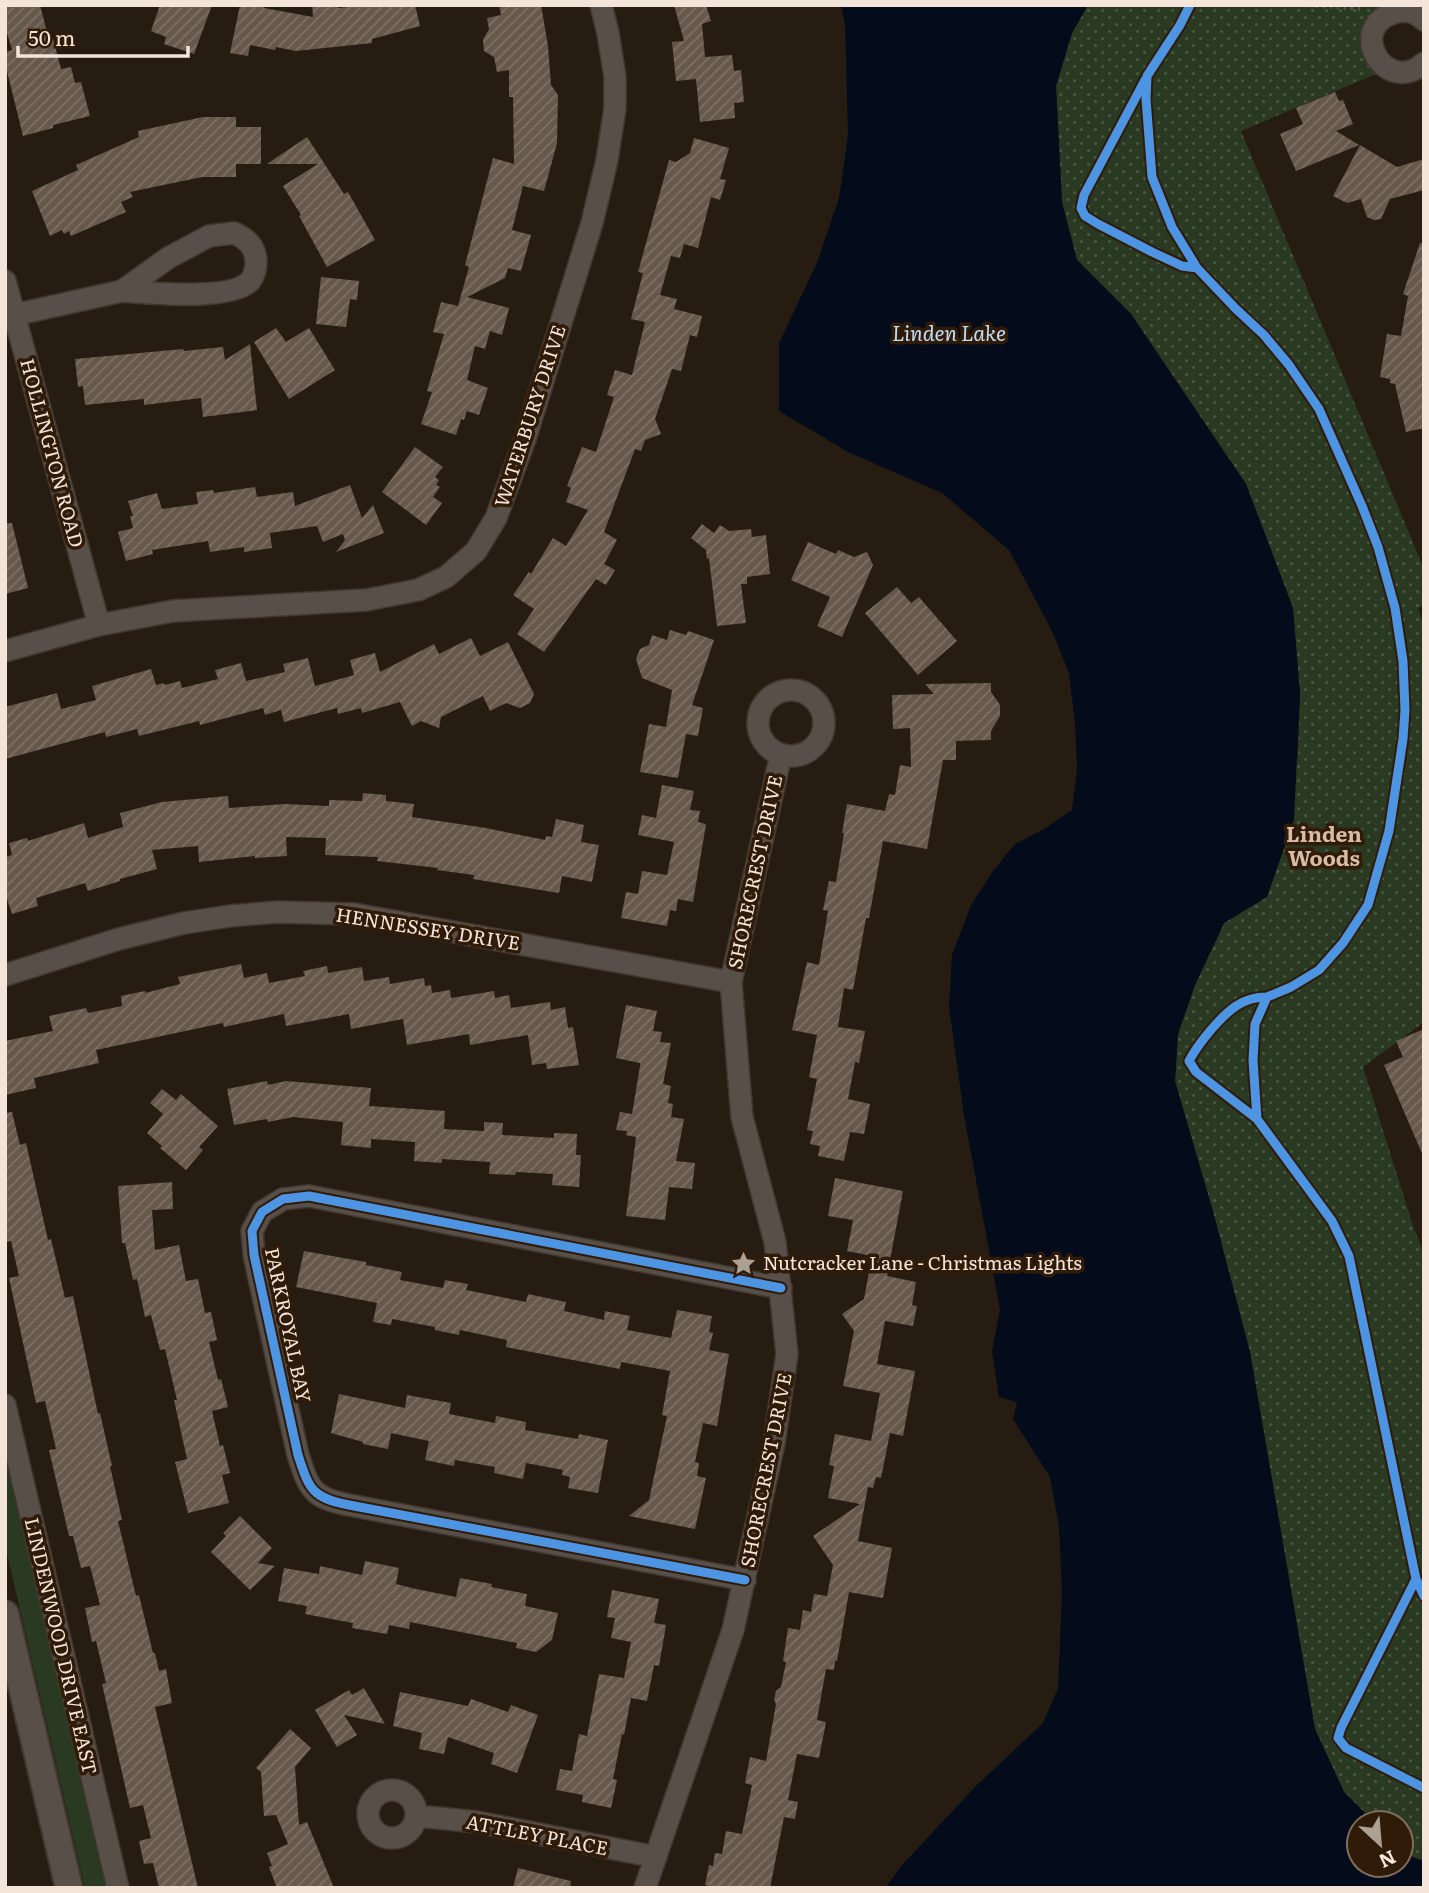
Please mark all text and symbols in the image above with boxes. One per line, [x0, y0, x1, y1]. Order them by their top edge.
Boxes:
scale bar [18, 14, 187, 58]
text: 50 m [28, 21, 75, 52]
water label: Linden Lake [892, 316, 1006, 347]
street label: WATERBURY DRIVE [486, 321, 572, 510]
street label: HOLLINGTON ROAD [14, 355, 92, 550]
street label: SHORECREST DRIVE [720, 772, 788, 971]
district label: Linden Woods [1286, 817, 1362, 872]
street label: HENNESSEY DRIVE [334, 900, 522, 956]
street label: PARKROYAL BAY [259, 1245, 319, 1405]
place label: Nutcracker Lane - Christmas Lights [763, 1248, 1082, 1276]
place icon: Nutcracker Lane - Christmas Lights [729, 1249, 757, 1277]
street label: SHORECREST DRIVE [732, 1370, 798, 1570]
street label: LINDENWOOD DRIVE EAST [19, 1515, 105, 1777]
street label: ATTLEY PLACE [464, 1807, 610, 1861]
north arrow [1345, 1809, 1415, 1879]
text: N [1375, 1844, 1401, 1876]

